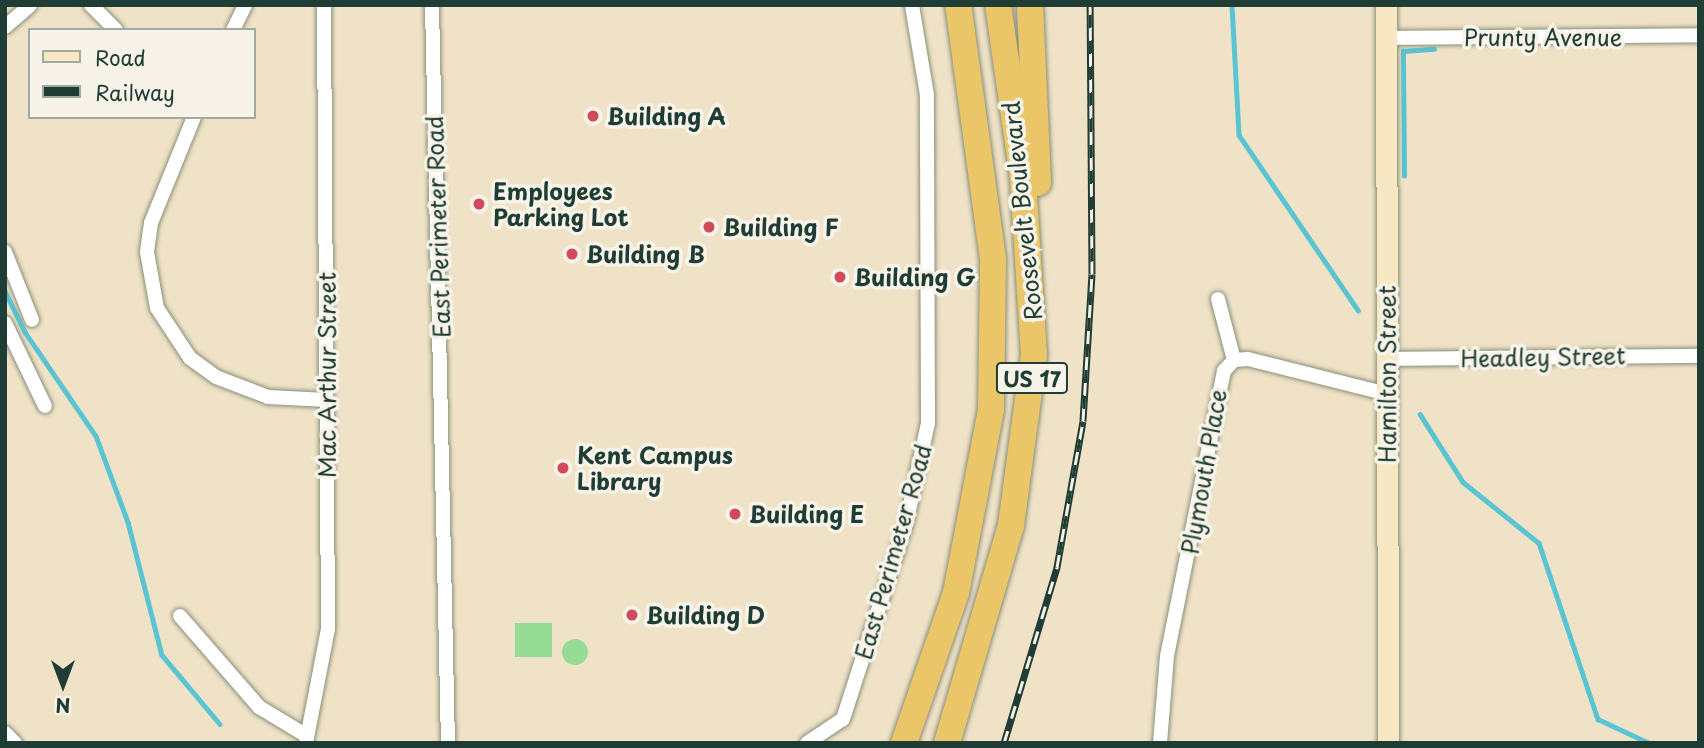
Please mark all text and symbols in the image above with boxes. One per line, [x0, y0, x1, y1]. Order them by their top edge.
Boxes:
street label: Prunty Avenue [1463, 23, 1623, 51]
legend [28, 28, 256, 119]
text: Road [95, 41, 146, 73]
text: Railway [95, 76, 175, 108]
street label: Roosevelt Boulevard [997, 100, 1047, 322]
place label: Building A [607, 102, 727, 130]
marker: Building A [585, 108, 601, 124]
street label: East Perimeter Road [420, 114, 456, 340]
place label: Employees Parking Lot [493, 177, 630, 231]
marker: Employees Parking Lot [471, 196, 487, 212]
place label: Building F [723, 213, 839, 241]
marker: Building F [701, 219, 717, 235]
place label: Building B [586, 240, 704, 268]
marker: Building B [564, 246, 580, 262]
place label: Building G [854, 263, 975, 291]
marker: Building G [832, 269, 848, 285]
street label: Mac Arthur Street [313, 272, 341, 478]
street label: Hamilton Street [1373, 285, 1401, 463]
street label: Headley Street [1460, 342, 1626, 372]
road number: US 17 [995, 360, 1069, 396]
street label: Plymouth Place [1176, 386, 1232, 558]
street label: East Perimeter Road [849, 440, 937, 664]
place label: Kent Campus Library [577, 441, 733, 495]
marker: Kent Campus Library [555, 460, 571, 476]
place label: Building E [749, 500, 865, 528]
marker: Building E [727, 506, 743, 522]
place label: Building D [646, 601, 766, 629]
marker: Building D [624, 607, 640, 623]
north arrow [28, 650, 98, 720]
text: N [55, 692, 71, 720]

